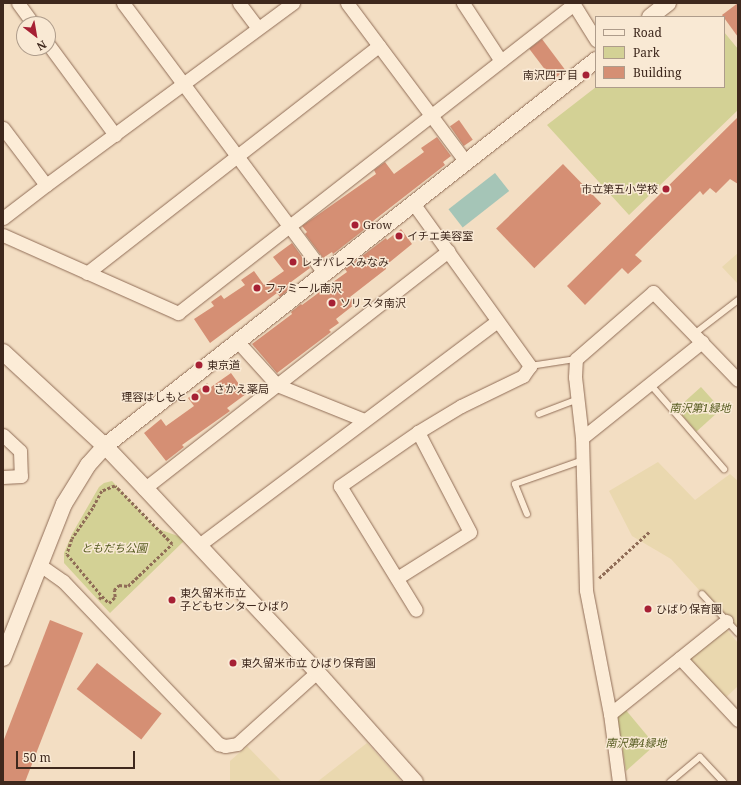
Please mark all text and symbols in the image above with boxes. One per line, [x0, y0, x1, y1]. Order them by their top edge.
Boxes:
north arrow [16, 16, 56, 56]
legend [595, 16, 725, 88]
text: Road [633, 24, 662, 41]
text: N [34, 37, 50, 55]
text: Park [633, 44, 660, 61]
text: Building [633, 64, 681, 81]
place label: 南沢四丁目 [523, 68, 578, 82]
marker: 南沢四丁目 [581, 70, 591, 80]
place label: 市立第五小学校 [581, 182, 658, 196]
marker: 市立第五小学校 [661, 184, 671, 194]
place label: Grow [363, 218, 392, 232]
marker: Grow [350, 220, 360, 230]
place label: イチエ美容室 [407, 229, 473, 243]
marker: イチエ美容室 [394, 231, 404, 241]
place label: レオパレスみなみ [301, 255, 389, 269]
marker: レオパレスみなみ [288, 257, 298, 267]
place label: ファミール南沢 [265, 281, 342, 295]
marker: ファミール南沢 [252, 283, 262, 293]
place label: ソリスタ南沢 [340, 296, 406, 310]
marker: ソリスタ南沢 [327, 298, 337, 308]
place label: 東京道 [207, 358, 240, 372]
marker: 東京道 [194, 360, 204, 370]
place label: さかえ薬局 [214, 382, 269, 396]
marker: さかえ薬局 [201, 384, 211, 394]
place label: 理容はしもと [121, 390, 187, 404]
marker: 理容はしもと [190, 392, 200, 402]
park label: 南沢第1緑地 [669, 401, 731, 415]
park label: ともだち公園 [81, 541, 147, 555]
place label: 東久留米市立 子どもセンターひばり [180, 587, 290, 613]
marker: 東久留米市立 子どもセンターひばり [167, 595, 177, 605]
place label: ひばり保育園 [656, 602, 722, 616]
marker: ひばり保育園 [643, 604, 653, 614]
place label: 東久留米市立 ひばり保育園 [241, 656, 376, 670]
marker: 東久留米市立 ひばり保育園 [228, 658, 238, 668]
park label: 南沢第4緑地 [605, 736, 667, 750]
scale bar [18, 743, 137, 769]
text: 50 m [23, 749, 51, 766]

